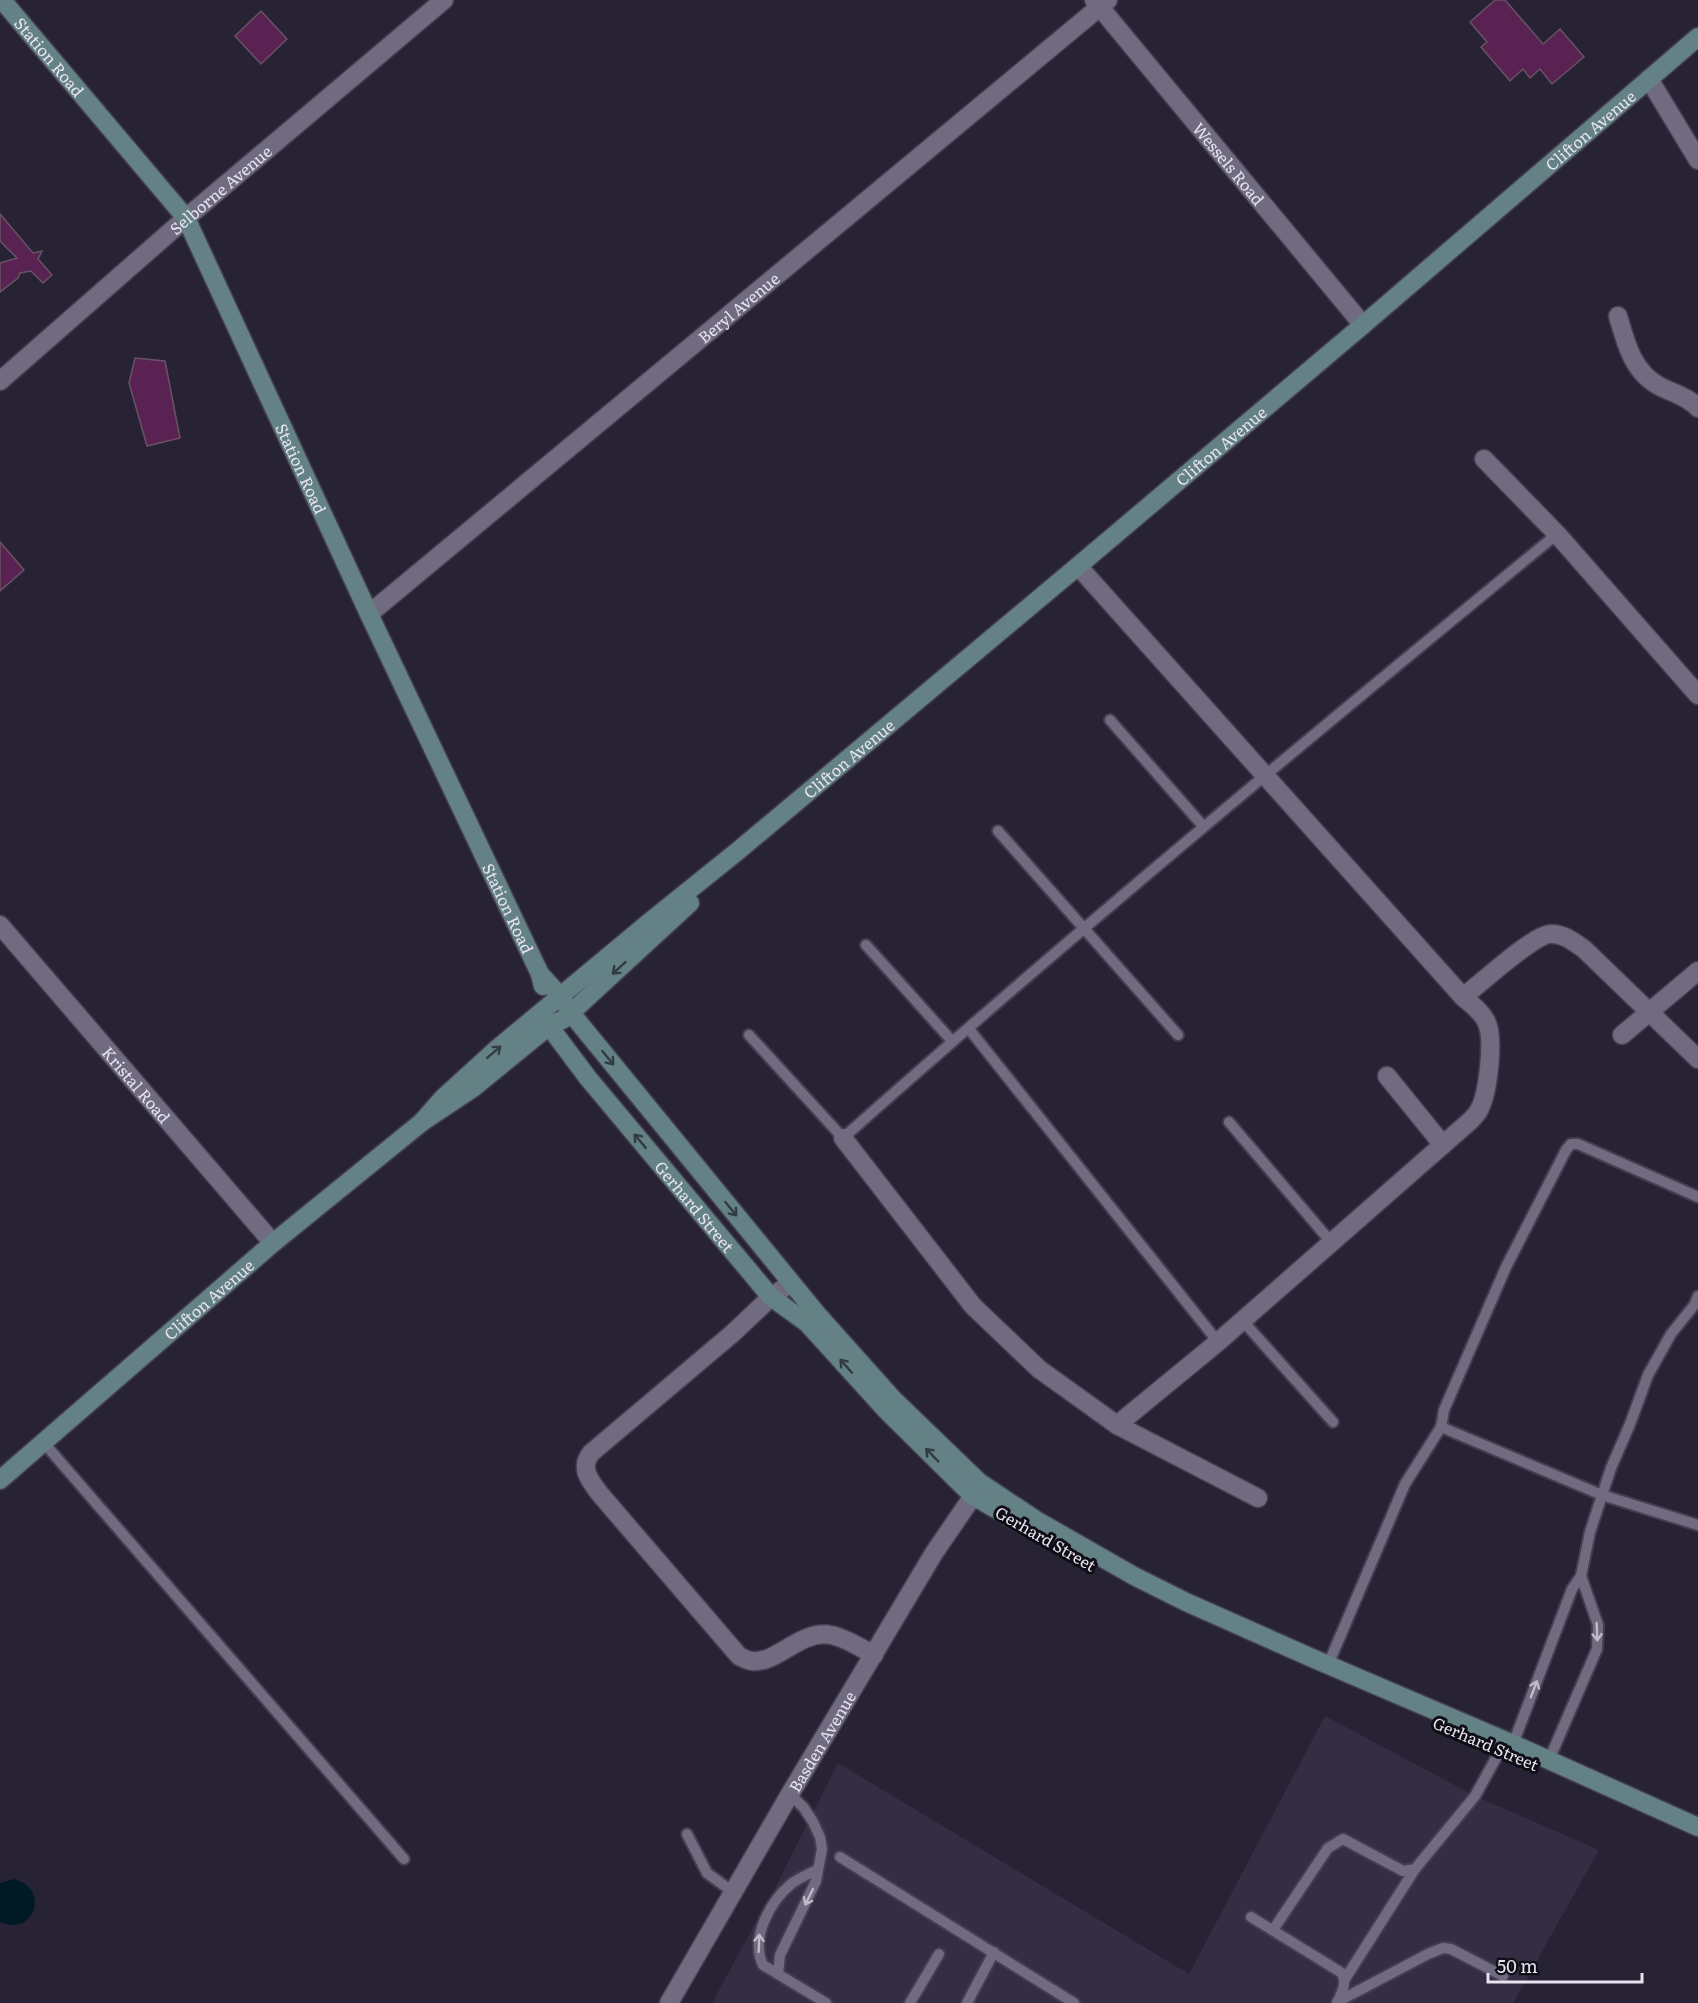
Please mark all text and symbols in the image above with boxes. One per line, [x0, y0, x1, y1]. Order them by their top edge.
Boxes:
street label: Station Road [9, 12, 90, 102]
street label: Clifton Avenue [1539, 84, 1641, 176]
street label: Wessels Road [1188, 117, 1271, 210]
street label: Selborne Avenue [164, 139, 277, 240]
street label: Beryl Avenue [692, 266, 784, 348]
street label: Clifton Avenue [1170, 400, 1271, 491]
street label: Station Road [270, 419, 333, 518]
street label: Clifton Avenue [798, 713, 899, 804]
street label: Station Road [477, 859, 541, 957]
one-way arrow [612, 961, 627, 976]
street label: Kristal Road [97, 1041, 177, 1128]
one-way arrow [486, 1045, 501, 1059]
one-way arrow [601, 1050, 615, 1065]
one-way arrow [633, 1134, 647, 1149]
street label: Gerhard Street [650, 1155, 741, 1258]
one-way arrow [725, 1201, 738, 1217]
street label: Clifton Avenue [158, 1253, 259, 1345]
one-way arrow [839, 1359, 853, 1374]
one-way arrow [924, 1448, 939, 1462]
street label: Gerhard Street [991, 1499, 1101, 1577]
one-way arrow [1591, 1621, 1603, 1641]
one-way arrow [1529, 1680, 1540, 1699]
street label: Basden Avenue [782, 1686, 861, 1796]
street label: Gerhard Street [1429, 1710, 1543, 1776]
one-way arrow [803, 1888, 814, 1906]
one-way arrow [753, 1934, 764, 1954]
scale bar [1488, 1946, 1642, 1984]
text: 50 m [1497, 1952, 1538, 1979]

